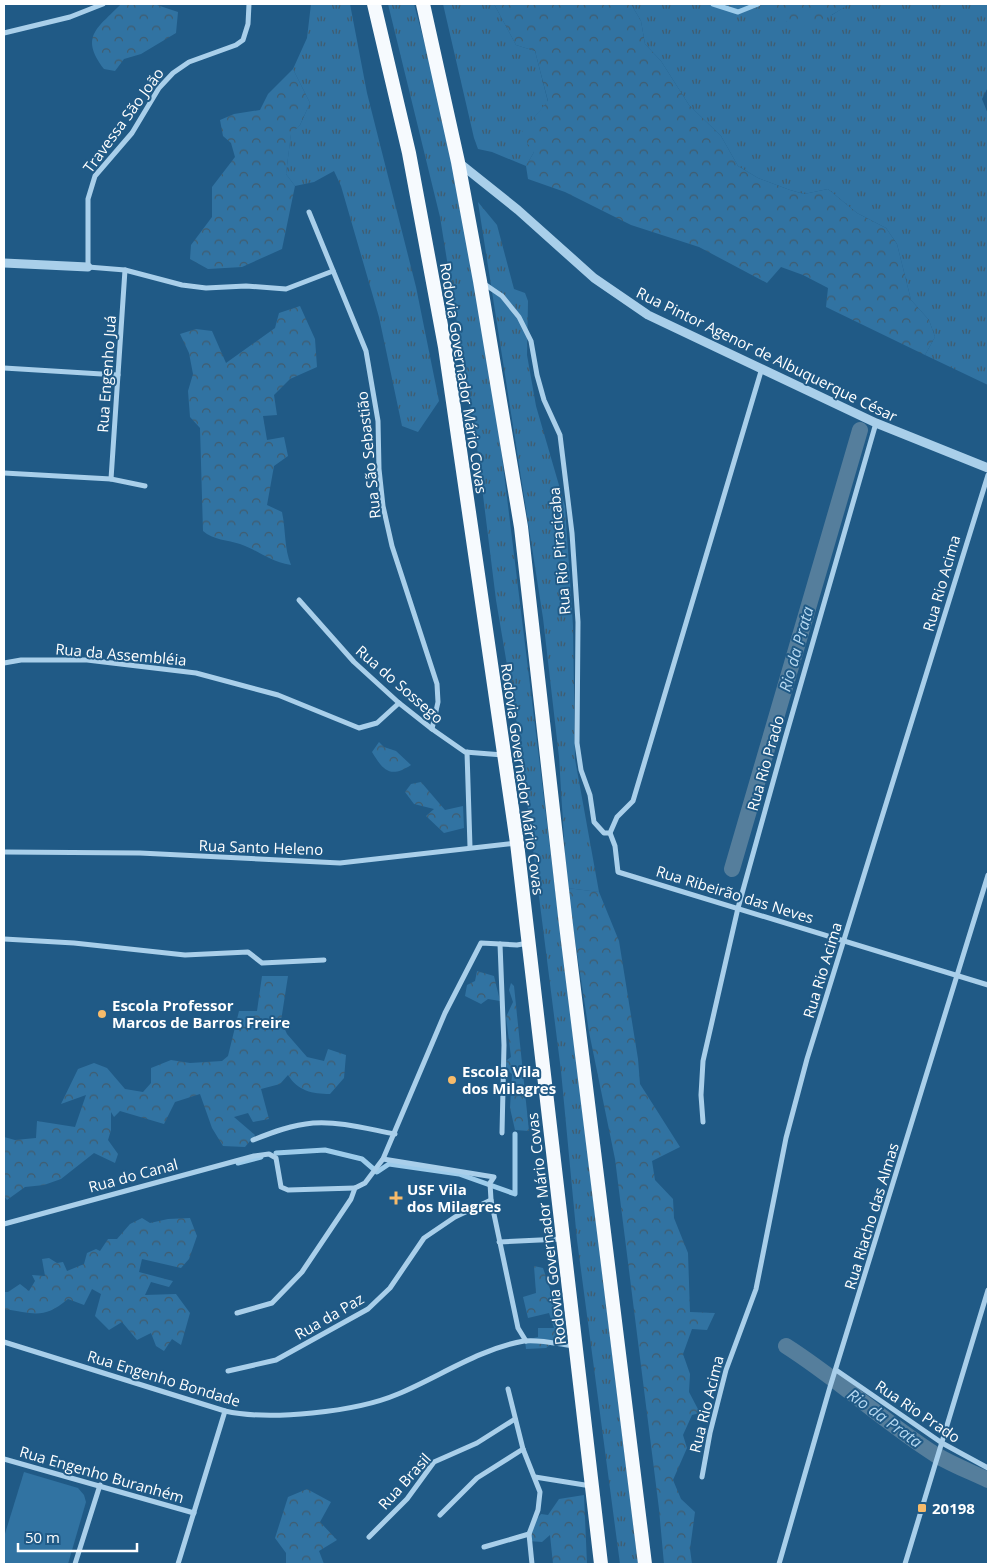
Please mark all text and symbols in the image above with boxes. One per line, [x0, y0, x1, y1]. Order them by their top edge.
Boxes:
street label: Travessa São João [78, 64, 168, 176]
street label: Rodovia Governador Mário Covas [436, 261, 492, 495]
street label: Rua Pintor Agenor de Albuquerque César [633, 282, 901, 426]
street label: Rua Engenho Juá [92, 315, 120, 433]
street label: Rua São Sebastião [351, 390, 385, 520]
street label: Rua Rio Piracicaba [543, 486, 575, 616]
street label: Rua Rio Acima [918, 532, 964, 634]
water label: Rio da Prata [773, 604, 819, 694]
street label: Rua da Assembléia [55, 638, 187, 670]
street label: Rua do Sossego [352, 640, 448, 728]
street label: Rodovia Governador Mário Covas [497, 662, 549, 896]
street label: Rua Rio Prado [742, 713, 788, 813]
street label: Rua Santo Heleno [198, 835, 324, 859]
street label: Rua Ribeirão das Neves [654, 860, 816, 928]
street label: Rua Rio Acima [798, 920, 846, 1020]
place label: Escola Professor Marcos de Barros Freire [112, 995, 290, 1032]
marker: Escola Professor Marcos de Barros Freire [96, 1008, 108, 1020]
place label: Escola Vila dos Milagres [462, 1061, 556, 1098]
marker: Escola Vila dos Milagres [446, 1074, 458, 1086]
street label: Rodovia Governador Mário Covas [522, 1112, 570, 1346]
street label: Rua Riacho das Almas [839, 1140, 903, 1292]
street label: Rua do Canal [86, 1153, 180, 1197]
place label: USF Vila dos Milagres [407, 1179, 501, 1216]
marker: USF Vila dos Milagres [389, 1191, 403, 1205]
street label: Rua da Paz [291, 1288, 367, 1344]
street label: Rua Engenho Bondade [85, 1345, 243, 1411]
street label: Rua Rio Acima [684, 1353, 728, 1455]
street label: Rua Rio Prado [872, 1375, 964, 1447]
water label: Rio da Prata [843, 1383, 927, 1453]
street label: Rua Engenho Buranhém [17, 1441, 187, 1507]
street label: Rua Brasil [373, 1448, 435, 1514]
place label: 20198 [932, 1498, 975, 1518]
marker: 20198 [916, 1502, 928, 1514]
scale bar [18, 1520, 136, 1552]
text: 50 m [25, 1527, 60, 1547]

